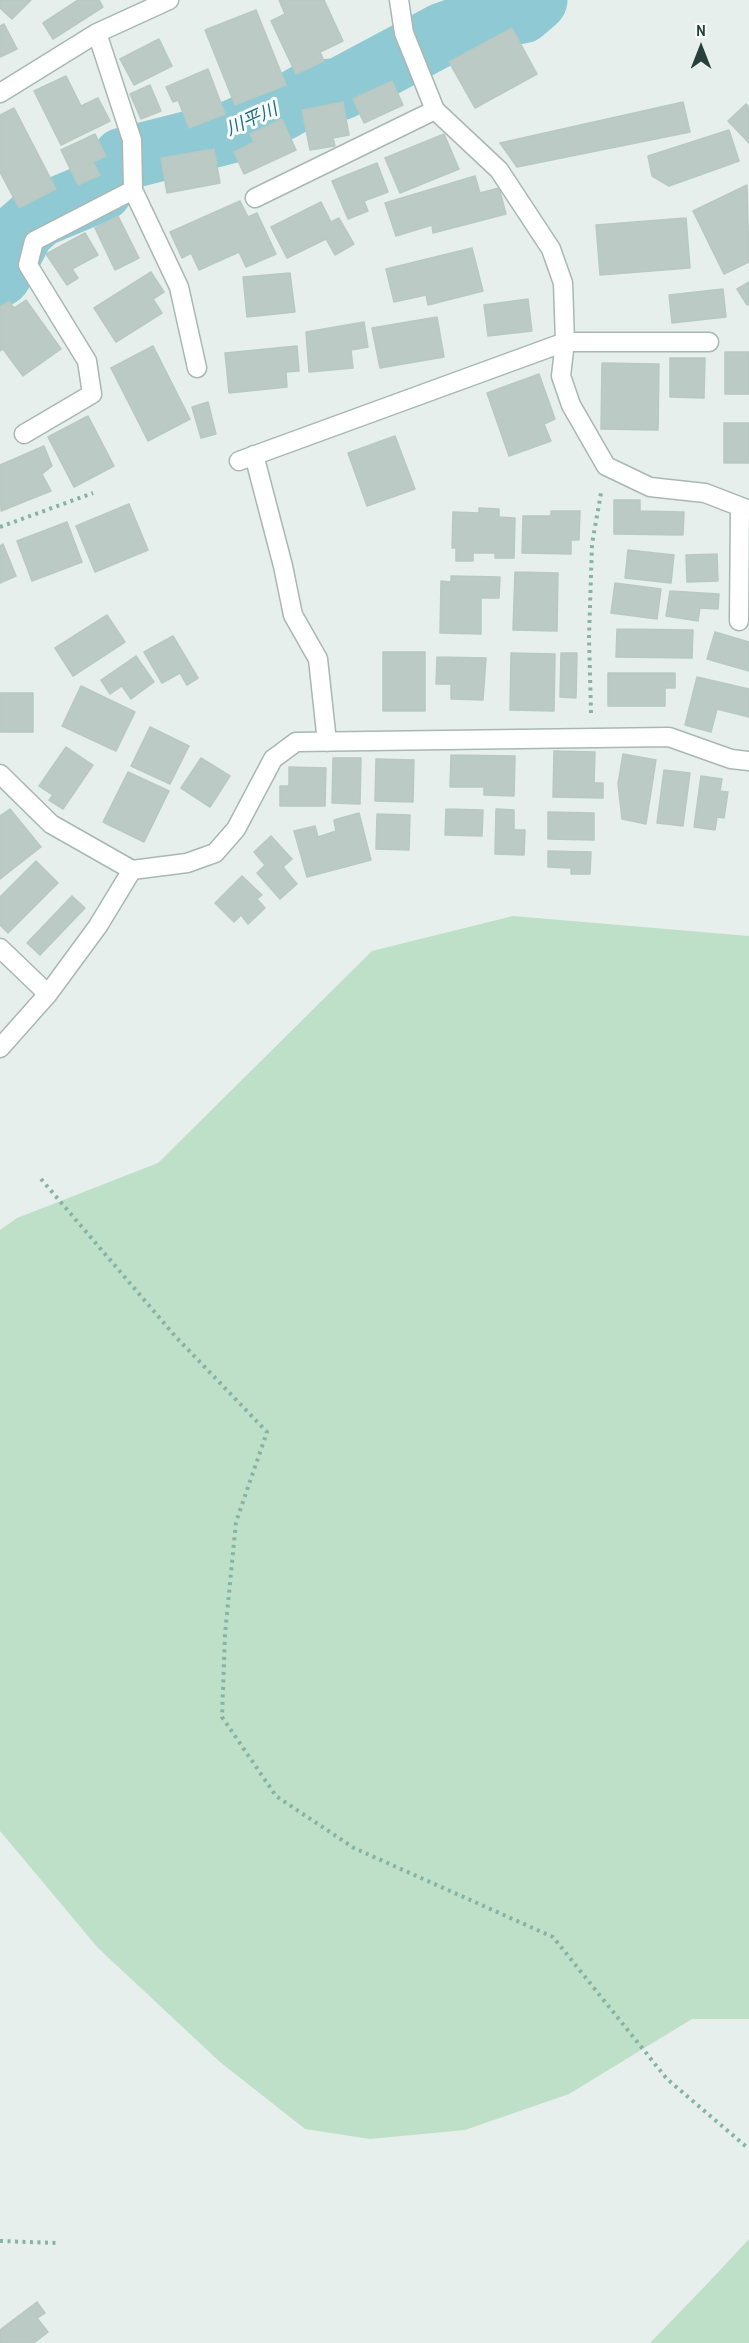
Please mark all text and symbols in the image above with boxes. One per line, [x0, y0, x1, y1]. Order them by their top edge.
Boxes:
north arrow [671, 18, 731, 78]
text: N [696, 19, 706, 41]
water label: 川平川 [223, 99, 281, 141]

